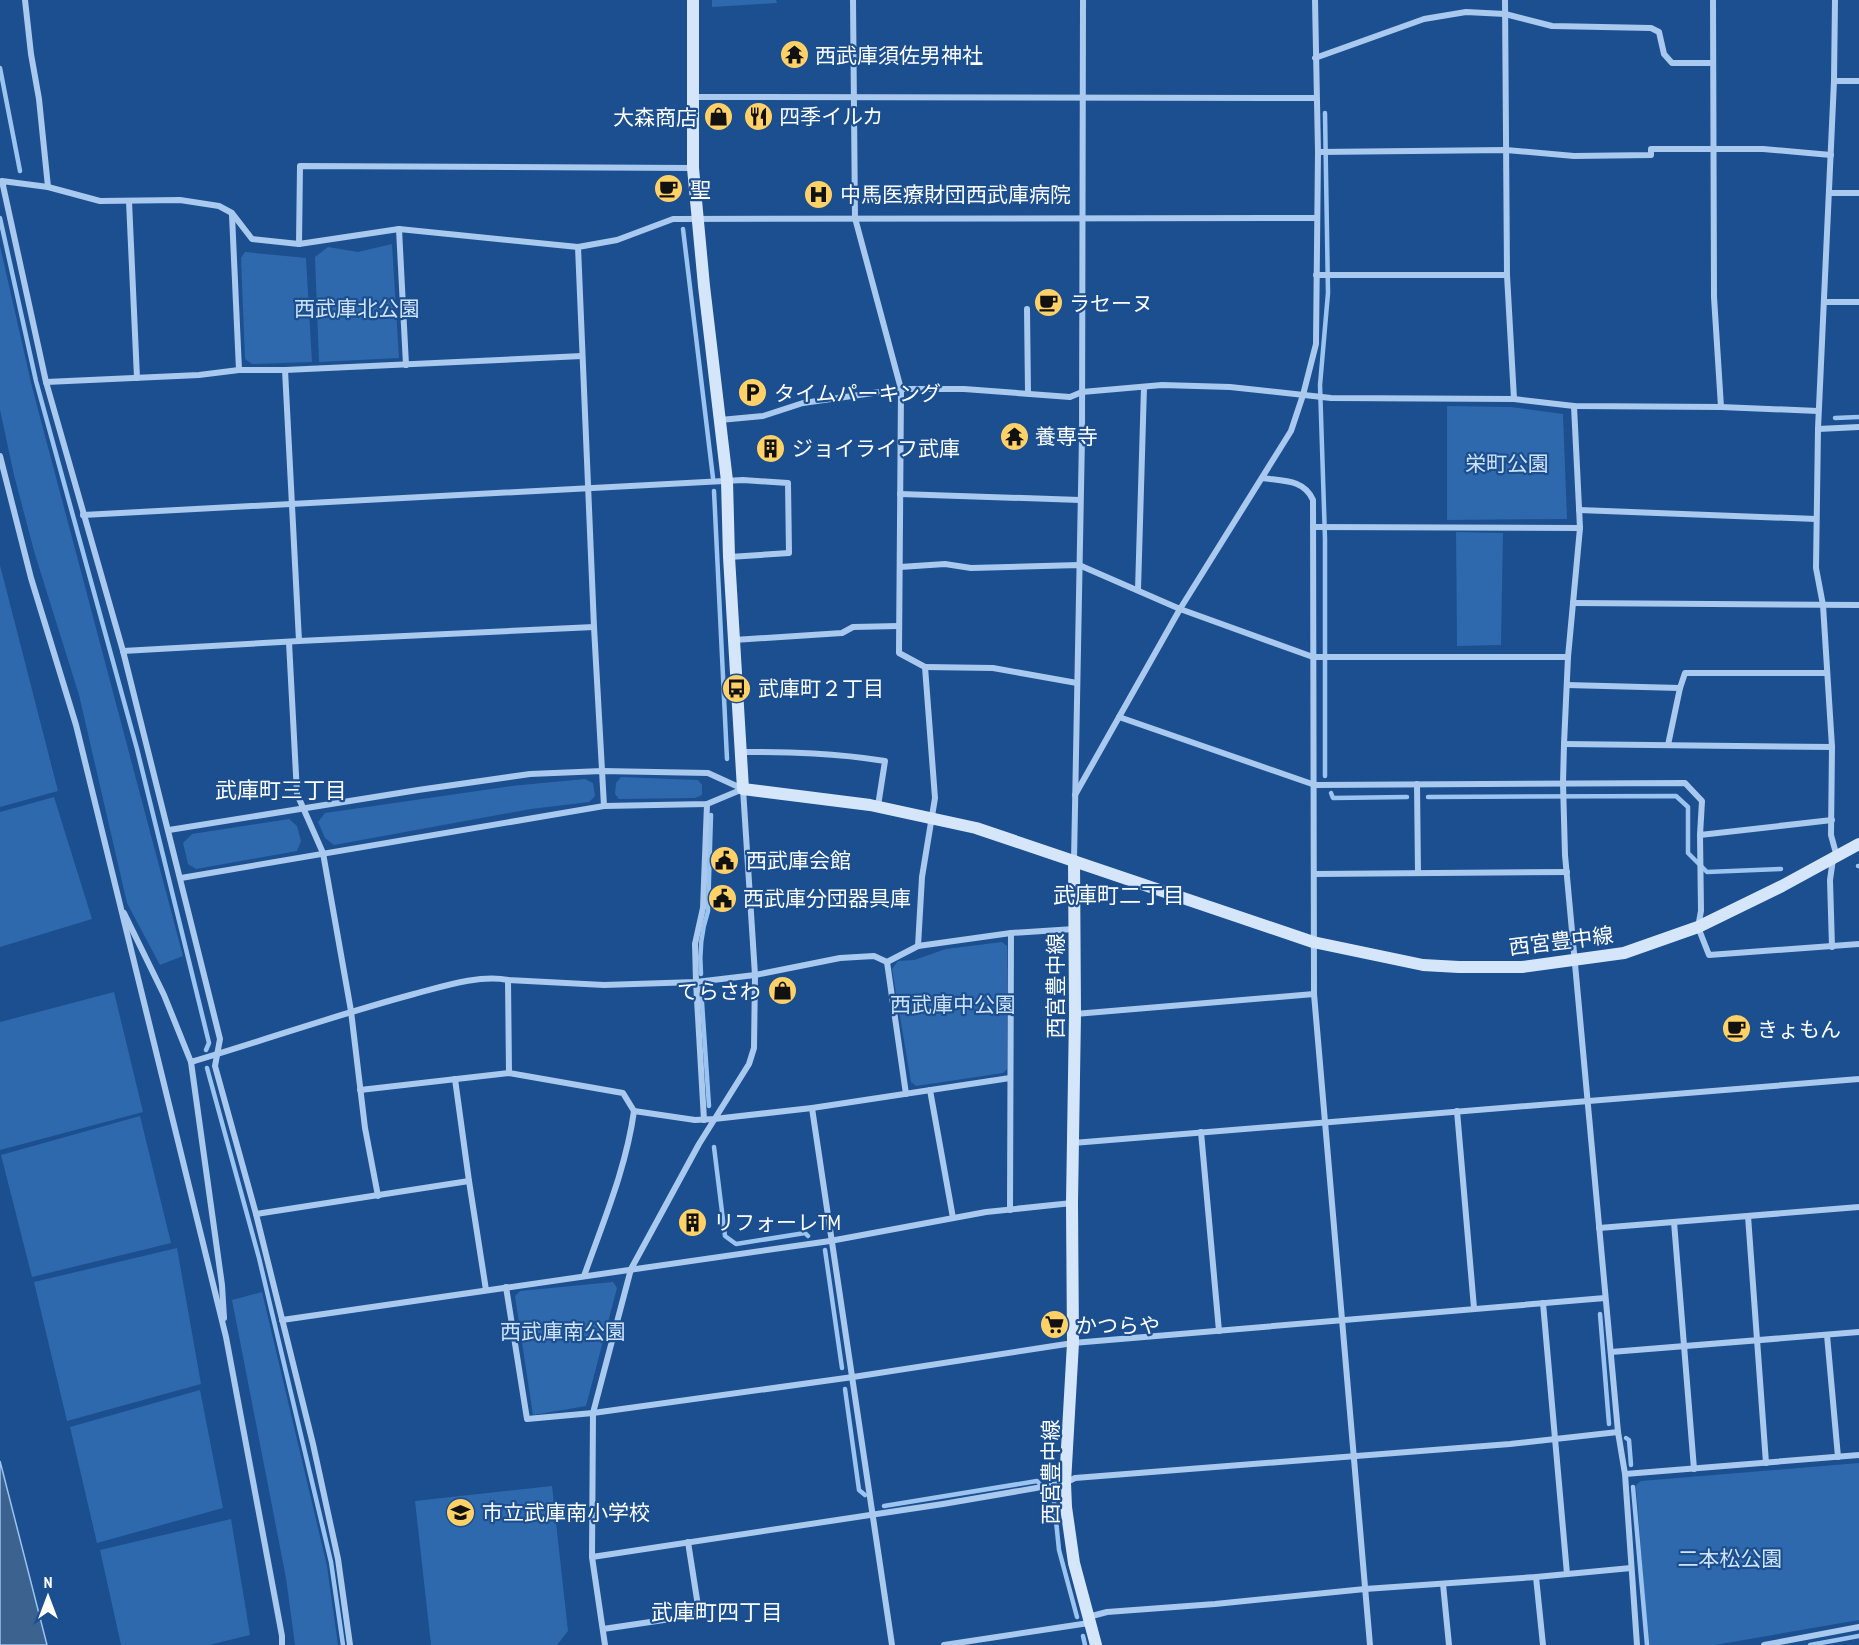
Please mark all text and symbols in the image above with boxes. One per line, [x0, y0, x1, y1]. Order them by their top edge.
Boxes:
temple icon: 西武庫須佐男神社 [778, 39, 810, 71]
place label: 西武庫須佐男神社 [815, 42, 983, 69]
restaurant icon: 四季イルカ [742, 100, 774, 132]
shop icon: 大森商店 [702, 101, 734, 133]
place label: 四季イルカ [779, 103, 883, 130]
place label: 大森商店 [613, 104, 697, 131]
cafe icon: 聖 [653, 173, 685, 205]
place label: 聖 [690, 176, 711, 203]
hospital icon: 中馬医療財団西武庫病院 [803, 178, 835, 210]
place label: 中馬医療財団西武庫病院 [840, 181, 1071, 208]
cafe icon: ラセーヌ [1032, 287, 1064, 319]
place label: ラセーヌ [1069, 290, 1153, 317]
park label: 西武庫北公園 [294, 295, 420, 322]
parking icon: タイムパーキング [737, 377, 769, 409]
place label: タイムパーキング [774, 380, 941, 407]
temple icon: 養専寺 [998, 420, 1030, 452]
place label: 養専寺 [1035, 423, 1098, 450]
building icon: ジョイライフ武庫 [755, 432, 787, 464]
place label: ジョイライフ武庫 [792, 435, 960, 462]
park label: 栄町公園 [1465, 450, 1549, 477]
bus stop icon: 武庫町２丁目 [721, 672, 753, 704]
place label: 武庫町２丁目 [758, 675, 884, 702]
district label: 武庫町三丁目 [215, 776, 347, 804]
public building icon: 西武庫会館 [709, 844, 741, 876]
place label: 西武庫会館 [746, 847, 851, 874]
district label: 武庫町二丁目 [1053, 881, 1185, 909]
public building icon: 西武庫分団器具庫 [706, 882, 738, 914]
place label: 西武庫分団器具庫 [743, 885, 911, 912]
street label: 西宮豊中線 [1507, 921, 1615, 961]
street label: 西宮豊中線 [1042, 934, 1069, 1039]
shop icon: てらさわ [766, 975, 798, 1007]
place label: てらさわ [677, 978, 761, 1005]
park label: 西武庫中公園 [890, 991, 1016, 1018]
cafe icon: きょもん [1720, 1013, 1752, 1045]
place label: きょもん [1757, 1016, 1841, 1043]
building icon: リフォーレTM [676, 1206, 708, 1238]
place label: リフォーレTM [713, 1209, 841, 1236]
supermarket icon: かつらや [1039, 1309, 1071, 1341]
place label: かつらや [1076, 1312, 1160, 1339]
park label: 西武庫南公園 [500, 1318, 626, 1345]
street label: 西宮豊中線 [1037, 1420, 1064, 1525]
school or university icon: 市立武庫南小学校 [445, 1496, 477, 1528]
place label: 市立武庫南小学校 [482, 1499, 650, 1526]
park label: 二本松公園 [1678, 1545, 1783, 1572]
north arrow [18, 1567, 78, 1627]
text: N [44, 1572, 52, 1592]
district label: 武庫町四丁目 [651, 1598, 783, 1626]

